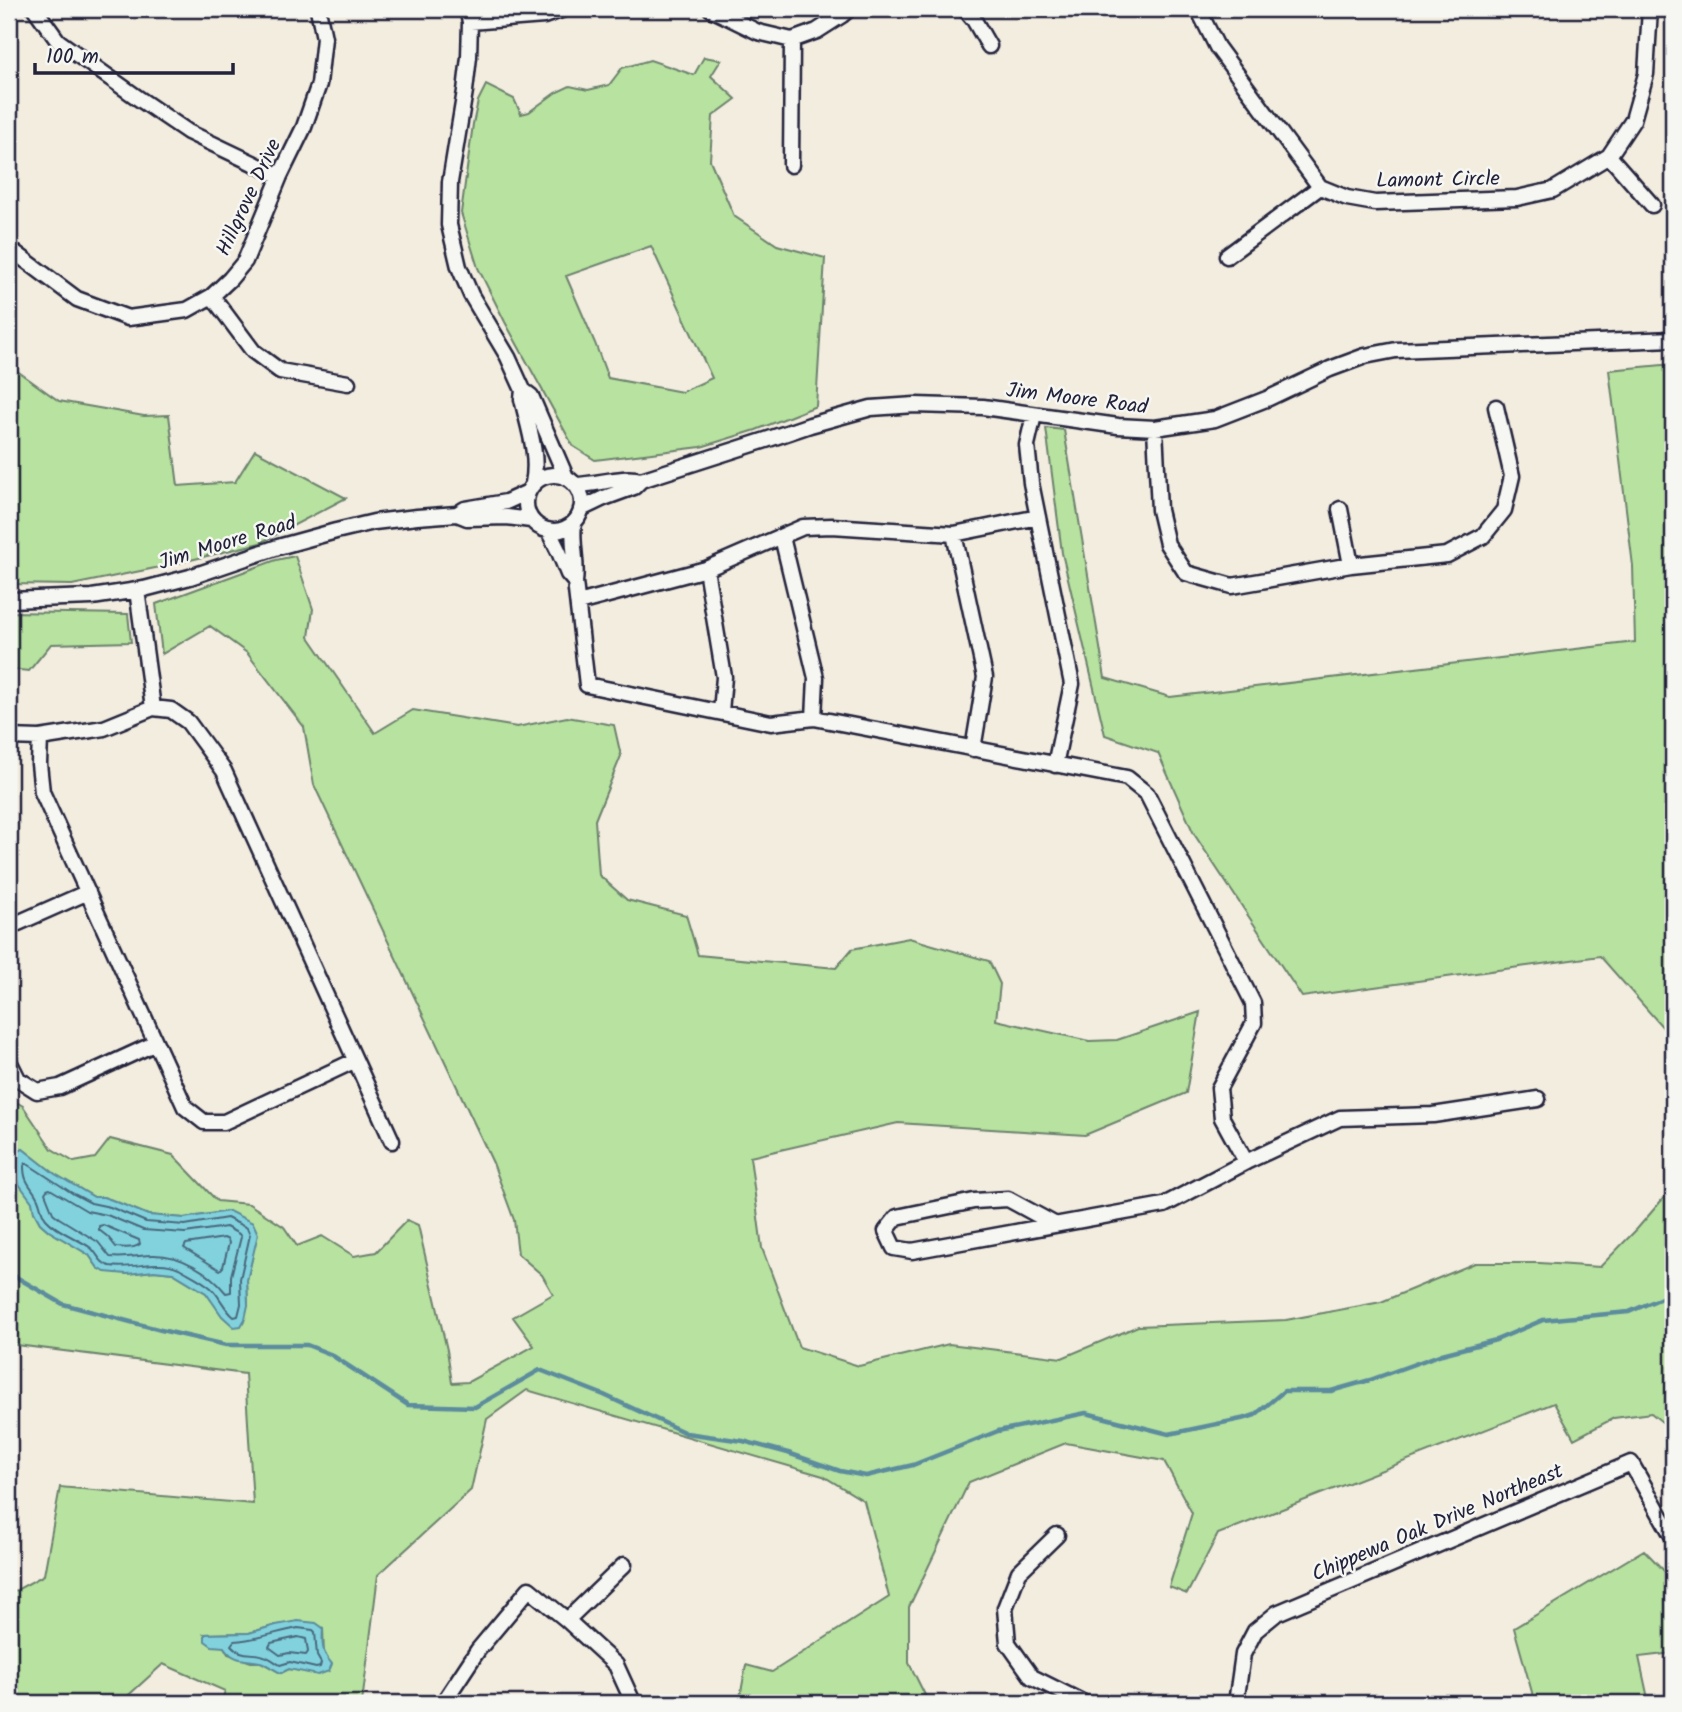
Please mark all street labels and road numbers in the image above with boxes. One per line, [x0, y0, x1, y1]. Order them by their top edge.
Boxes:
street label: Hillgrove Drive [208, 133, 291, 262]
street label: Lamont Circle [1376, 163, 1501, 198]
street label: Jim Moore Road [1004, 374, 1150, 425]
street label: Jim Moore Road [154, 507, 301, 580]
street label: Chippewa Oak Drive Northeast [1307, 1455, 1569, 1591]

